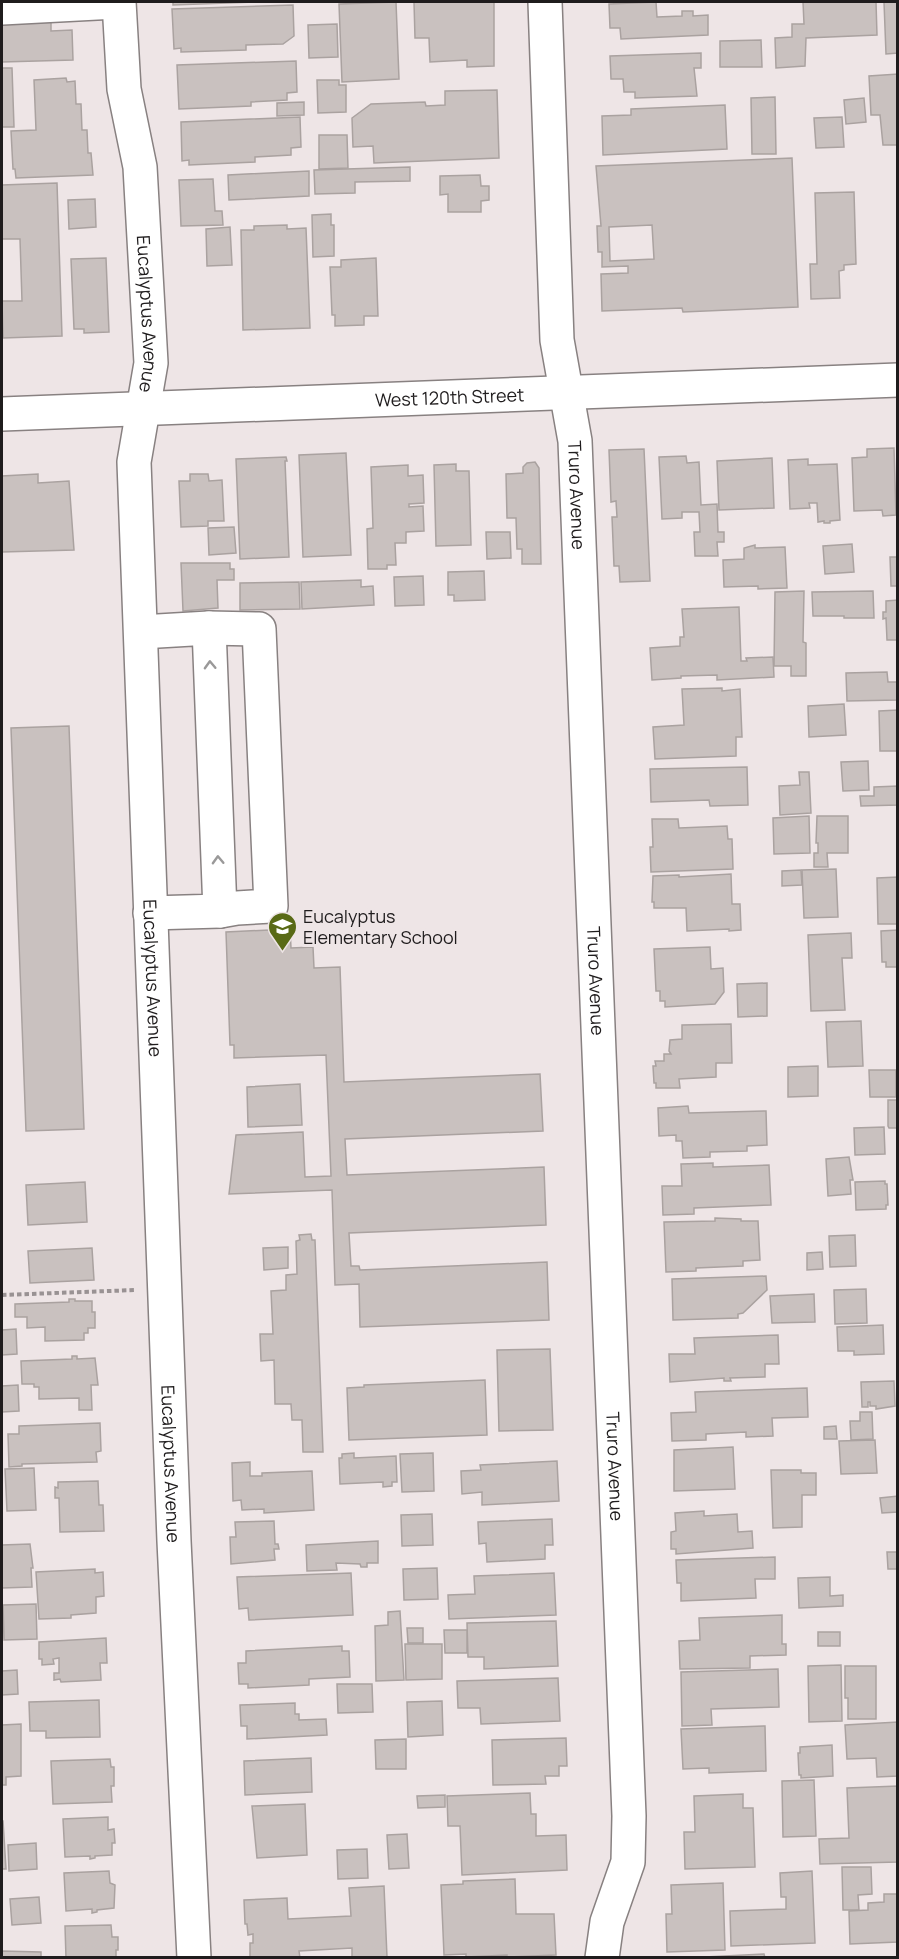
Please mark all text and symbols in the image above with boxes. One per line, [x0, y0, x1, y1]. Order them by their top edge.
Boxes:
street label: Eucalyptus Avenue [132, 234, 163, 394]
street label: West 120th Street [375, 382, 525, 412]
street label: Truro Avenue [563, 440, 591, 550]
one-way arrow [204, 661, 217, 670]
one-way arrow [212, 856, 225, 865]
street label: Eucalyptus Avenue [138, 899, 168, 1057]
place label: Eucalyptus Elementary School [303, 904, 458, 949]
school or university icon: Eucalyptus Elementary School [266, 910, 298, 952]
street label: Truro Avenue [582, 926, 610, 1036]
street label: Eucalyptus Avenue [156, 1384, 186, 1543]
street label: Truro Avenue [601, 1411, 629, 1521]

